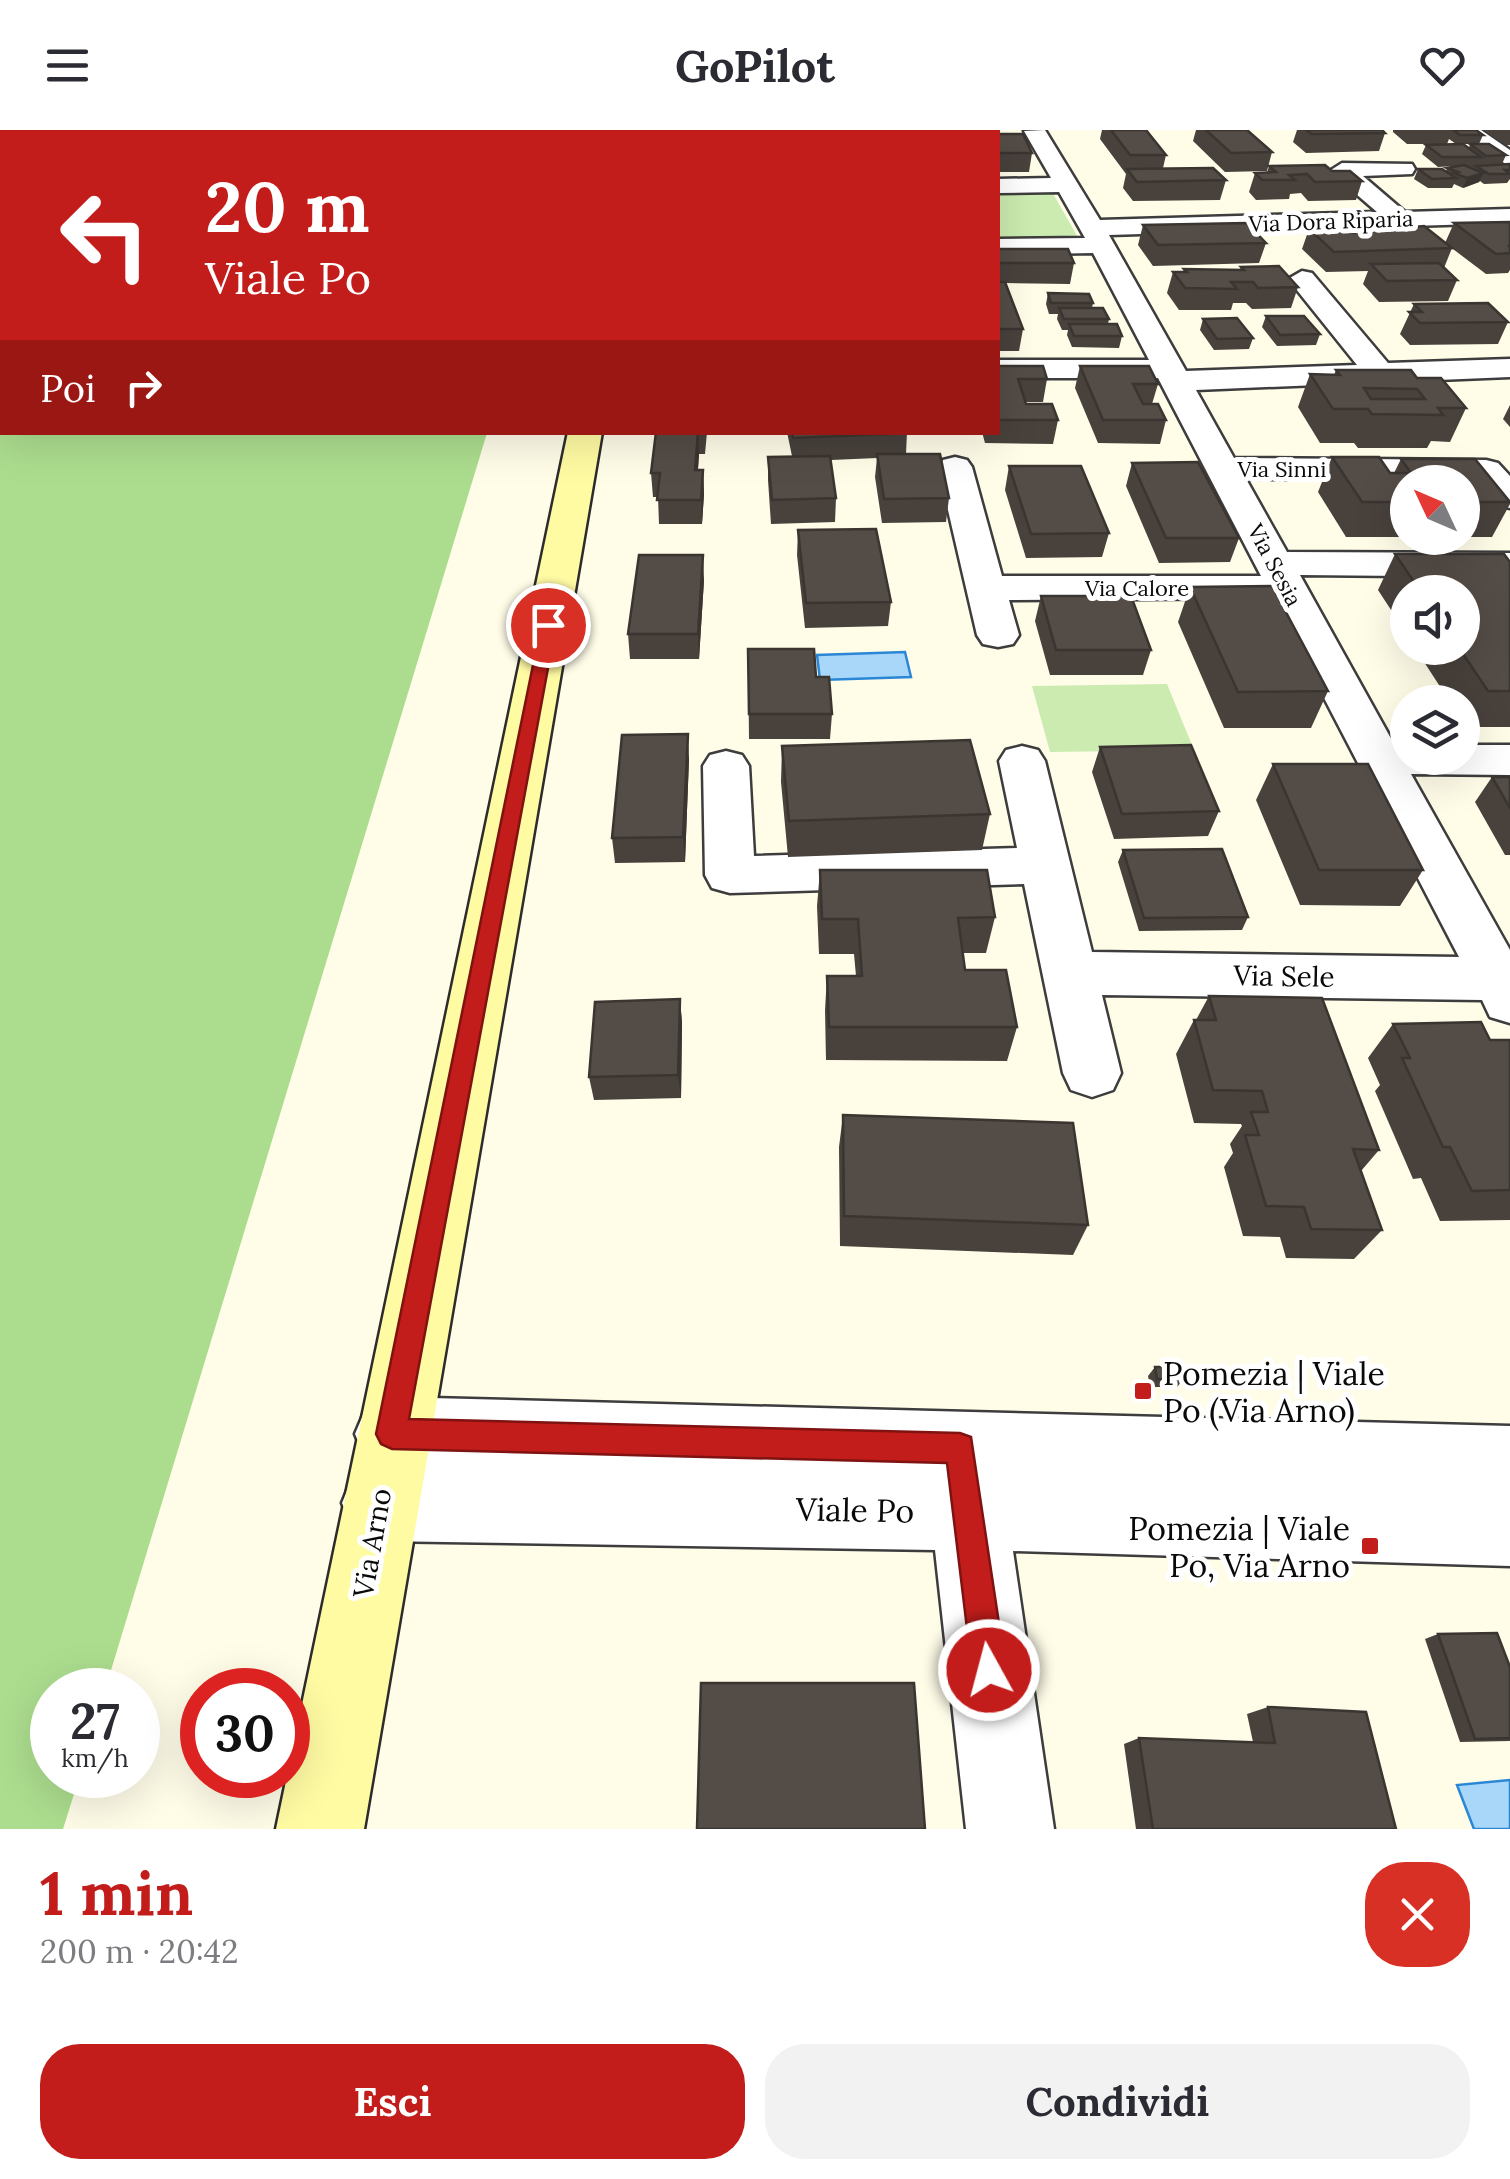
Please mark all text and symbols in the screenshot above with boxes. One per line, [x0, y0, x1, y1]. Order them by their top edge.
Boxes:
text: GoPilot [675, 37, 835, 94]
icon: menu [40, 38, 95, 93]
icon: heart [1415, 38, 1470, 93]
text: 20 m [205, 162, 370, 251]
icon: left [40, 170, 170, 300]
street label: Via Dora Riparia [1247, 204, 1414, 238]
text: Viale Po [205, 249, 371, 306]
icon: right [116, 360, 171, 415]
text: Poi [40, 364, 96, 412]
street label: Via Sinni [1237, 455, 1326, 483]
north arrow [1390, 465, 1480, 555]
map controls [1390, 465, 1480, 775]
street label: Via Sesia [1241, 518, 1308, 611]
street label: Via Calore [1084, 574, 1189, 602]
button: sound [1390, 575, 1480, 665]
pin [506, 583, 591, 668]
icon: arrive [521, 598, 576, 653]
button: layers [1390, 685, 1480, 775]
street label: Via Sele [1232, 957, 1335, 995]
place label: Pomezia | Viale Po (Via Arno) [1163, 1353, 1385, 1431]
marker: Pomezia | Viale Po (Via Arno) [1132, 1380, 1154, 1402]
street label: Via Arno [344, 1485, 399, 1602]
street label: Viale Po [795, 1488, 914, 1532]
place label: Pomezia | Viale Po, Via Arno [1128, 1508, 1350, 1586]
marker: Pomezia | Viale Po, Via Arno [1359, 1535, 1381, 1557]
position arrow [937, 1618, 1041, 1722]
speed limit sign: 30 [180, 1668, 310, 1798]
text: 27 [70, 1689, 120, 1753]
text: km/h [61, 1742, 129, 1774]
text: 1 min [40, 1855, 193, 1931]
button: close [1365, 1862, 1470, 1967]
text: 200 m · 20:42 [40, 1931, 238, 1972]
button: Esci [40, 2044, 745, 2159]
button: Condividi [765, 2044, 1470, 2159]

